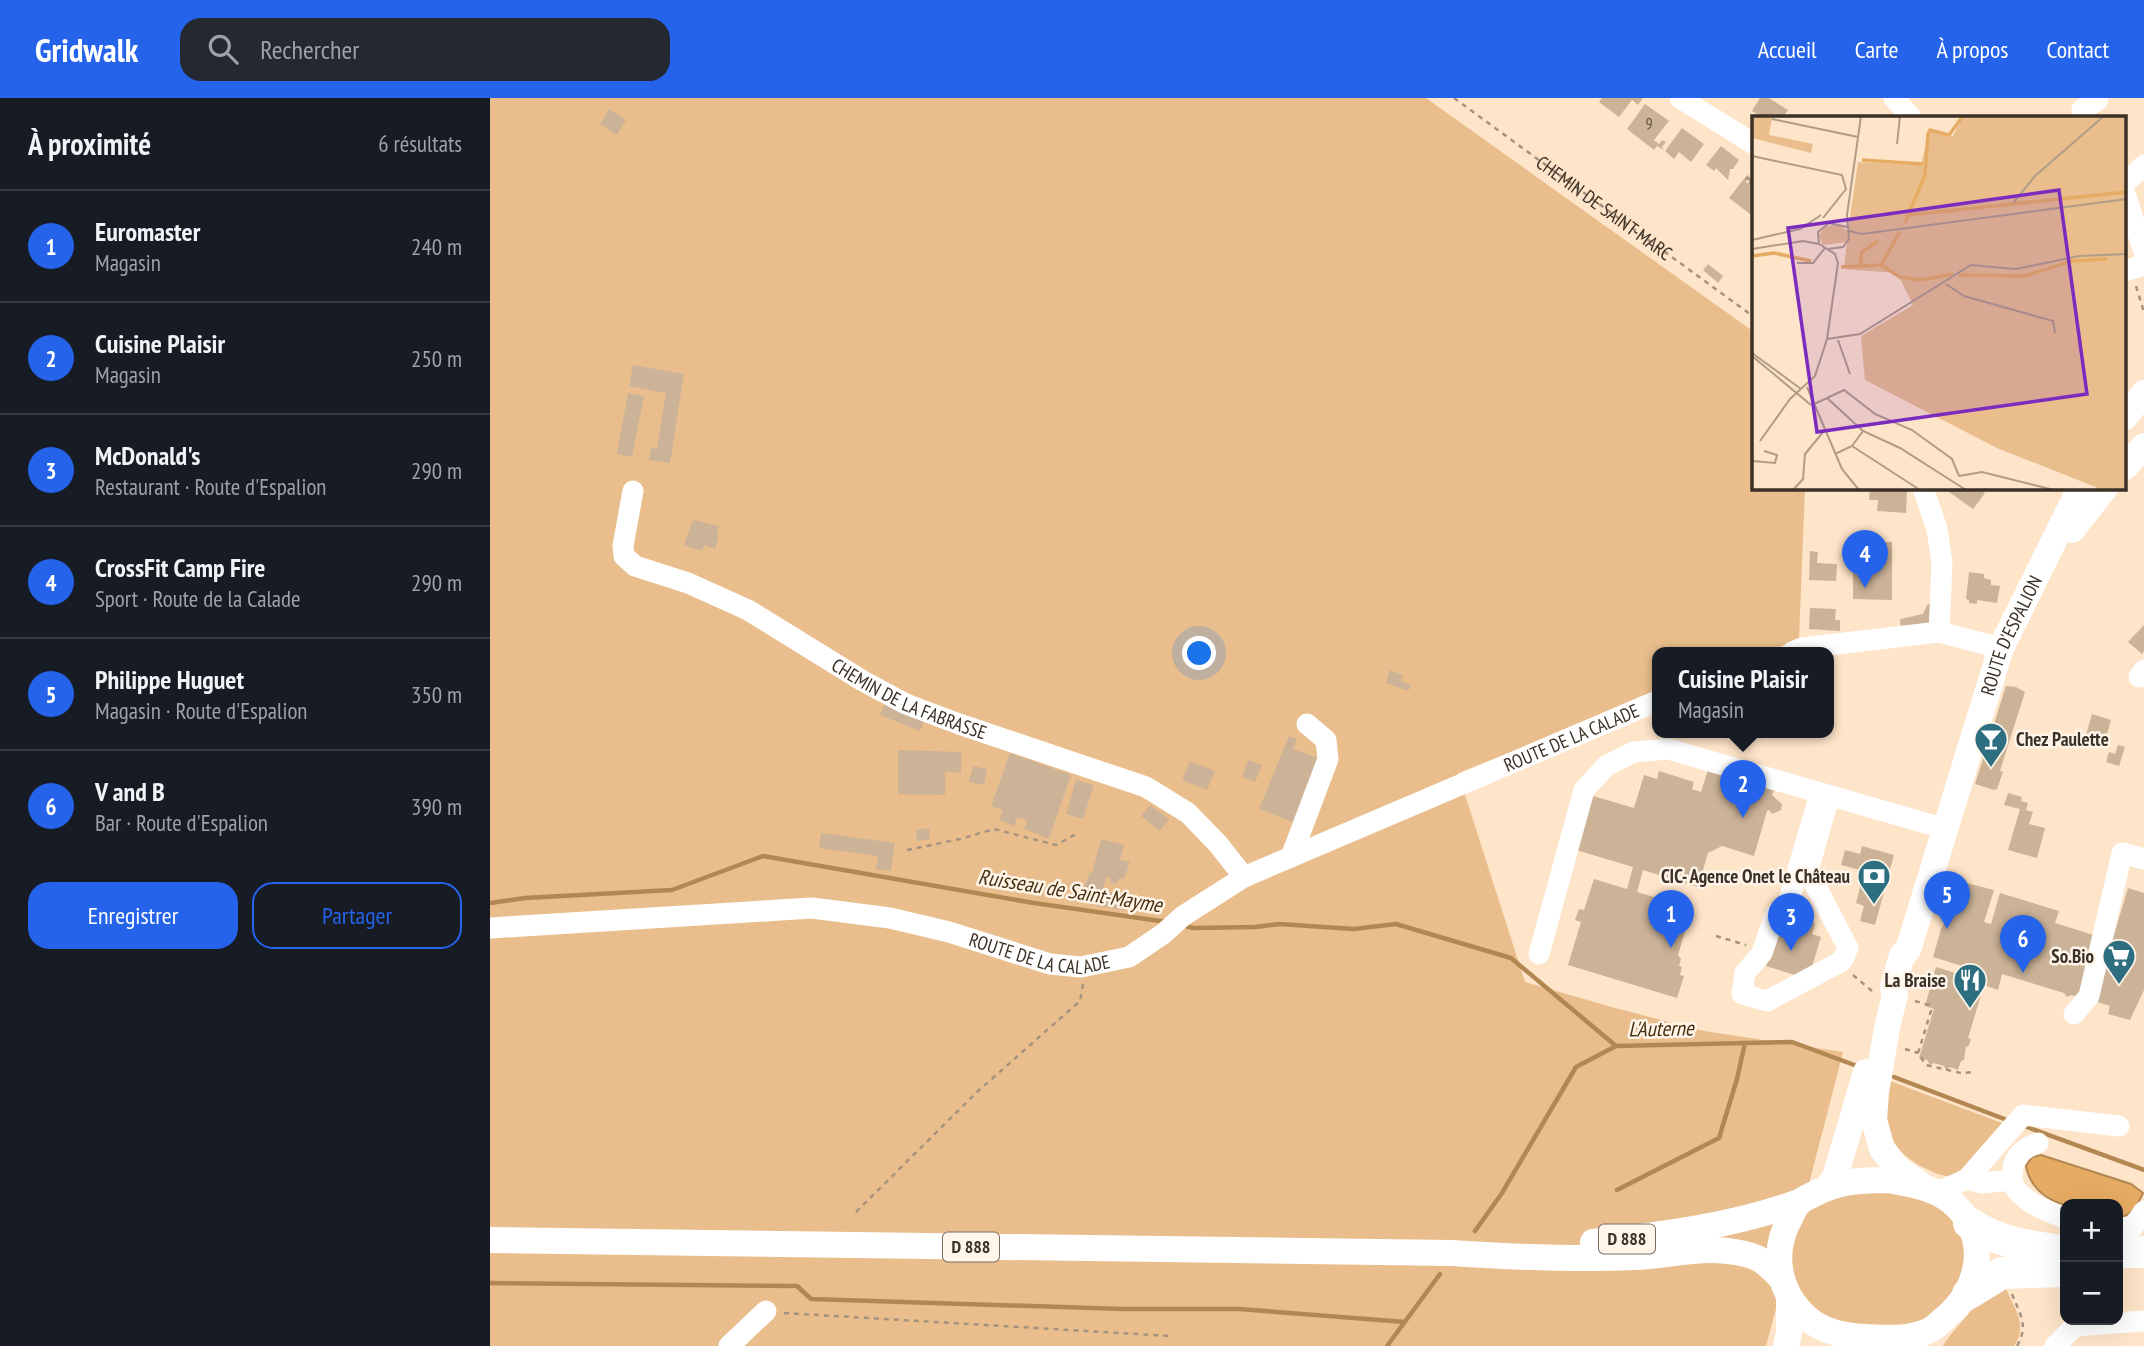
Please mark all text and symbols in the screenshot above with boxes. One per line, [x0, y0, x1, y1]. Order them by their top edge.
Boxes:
search box [180, 18, 670, 81]
text: Gridwalk [35, 28, 138, 71]
icon: search [204, 30, 242, 68]
text: Rechercher [260, 33, 359, 66]
text: Accueil [1758, 34, 1817, 65]
text: Carte [1855, 34, 1898, 65]
text: À propos [1936, 34, 2008, 65]
text: Contact [2046, 34, 2109, 65]
house number: 9 [1645, 113, 1653, 133]
inset map [1752, 116, 2126, 490]
text: À proximité [28, 124, 151, 163]
text: 6 résultats [378, 129, 462, 158]
street label: CHEMIN DE SAINT-MARC [1532, 150, 1677, 265]
text: Euromaster [95, 215, 200, 248]
text: 1 [46, 232, 57, 261]
text: 240 m [411, 232, 462, 261]
text: Magasin [95, 248, 161, 277]
text: Cuisine Plaisir [95, 327, 225, 360]
text: 2 [46, 344, 57, 373]
text: 250 m [411, 344, 462, 373]
text: Magasin [95, 360, 161, 389]
text: McDonald's [95, 439, 200, 472]
text: 3 [46, 456, 57, 485]
text: 290 m [411, 456, 462, 485]
text: Restaurant · Route d'Espalion [95, 472, 326, 501]
pin: 4 [1842, 530, 1888, 588]
text: CrossFit Camp Fire [95, 551, 265, 584]
text: 4 [46, 568, 57, 597]
text: 290 m [411, 568, 462, 597]
street label: ROUTE D'ESPALION [1975, 571, 2047, 698]
text: Sport · Route de la Calade [95, 584, 300, 613]
your location [1182, 636, 1216, 670]
popup [1652, 647, 1834, 738]
street label: CHEMIN DE LA FABRASSE [827, 653, 990, 744]
text: Cuisine Plaisir [1678, 662, 1808, 695]
text: Philippe Huguet [95, 663, 244, 696]
text: 5 [46, 680, 57, 709]
text: 350 m [411, 680, 462, 709]
text: Magasin [1678, 695, 1744, 724]
text: Magasin · Route d'Espalion [95, 696, 307, 725]
street label: ROUTE DE LA CALADE [1500, 698, 1642, 777]
bar icon: Chez Paulette [1972, 720, 2010, 769]
place label: Chez Paulette [2016, 727, 2109, 751]
pin: 2 [1720, 760, 1766, 818]
text: V and B [95, 775, 165, 808]
text: 6 [46, 792, 57, 821]
text: 390 m [411, 792, 462, 821]
text: Bar · Route d'Espalion [95, 808, 268, 837]
bank icon: CIC- Agence Onet le Château [1855, 857, 1893, 906]
water label: Ruisseau de Saint-Mayme [976, 863, 1165, 919]
place label: CIC- Agence Onet le Château [1661, 864, 1850, 888]
pin: 5 [1924, 871, 1970, 929]
button: Enregistrer [28, 882, 238, 949]
button: Partager [252, 882, 462, 949]
pin: 1 [1648, 890, 1694, 948]
pin: 3 [1768, 893, 1814, 951]
pin: 6 [2000, 915, 2046, 973]
street label: ROUTE DE LA CALADE [966, 927, 1112, 979]
supermarket icon: So.Bio [2100, 937, 2138, 986]
place label: So.Bio [2051, 944, 2094, 968]
restaurant icon: La Braise [1951, 961, 1989, 1010]
place label: La Braise [1884, 968, 1946, 992]
water label: L'Auterne [1628, 1014, 1695, 1043]
map controls [2060, 1199, 2123, 1325]
button: + [2060, 1199, 2123, 1262]
road number: D 888 [1599, 1224, 1655, 1254]
road number: D 888 [943, 1232, 999, 1262]
button: − [2060, 1262, 2123, 1325]

